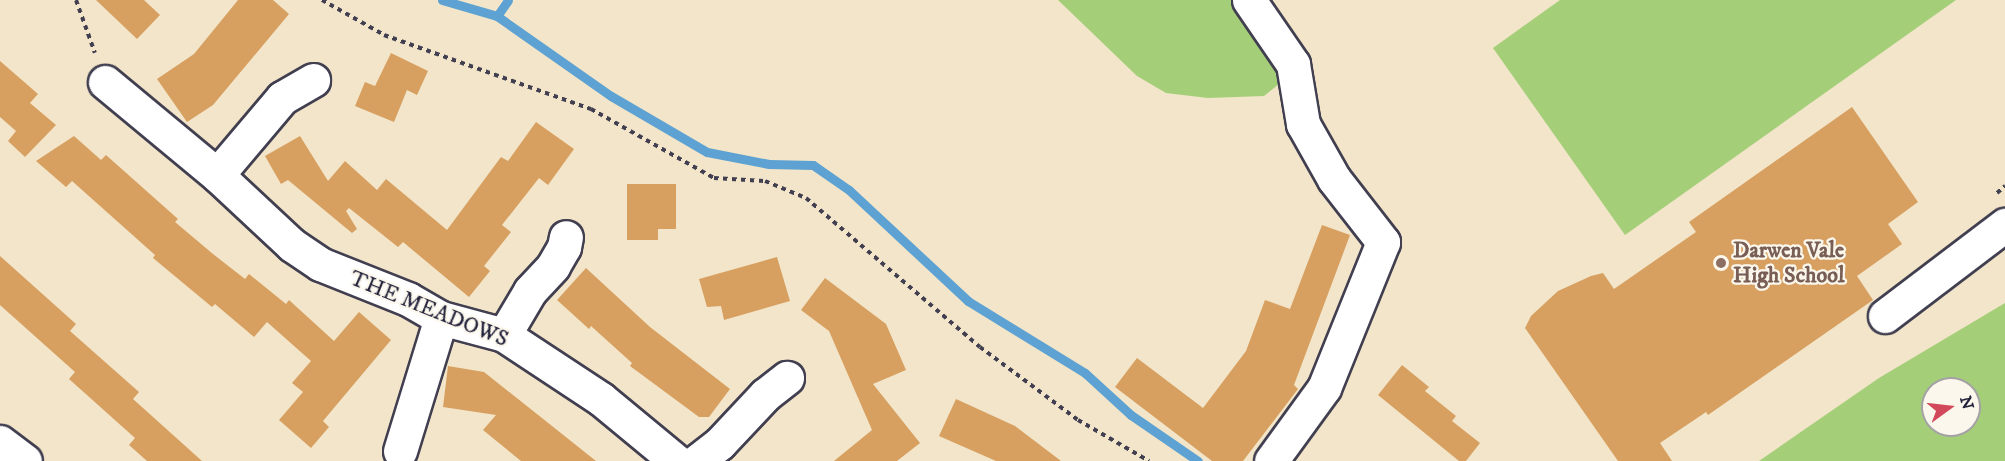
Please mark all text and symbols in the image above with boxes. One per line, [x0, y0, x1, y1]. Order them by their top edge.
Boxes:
place label: Darwen Vale High School [1733, 237, 1845, 288]
marker: Darwen Vale High School [1714, 256, 1728, 270]
street label: THE MEADOWS [346, 265, 512, 353]
north arrow [1921, 377, 1981, 437]
text: N [1955, 394, 1978, 412]

